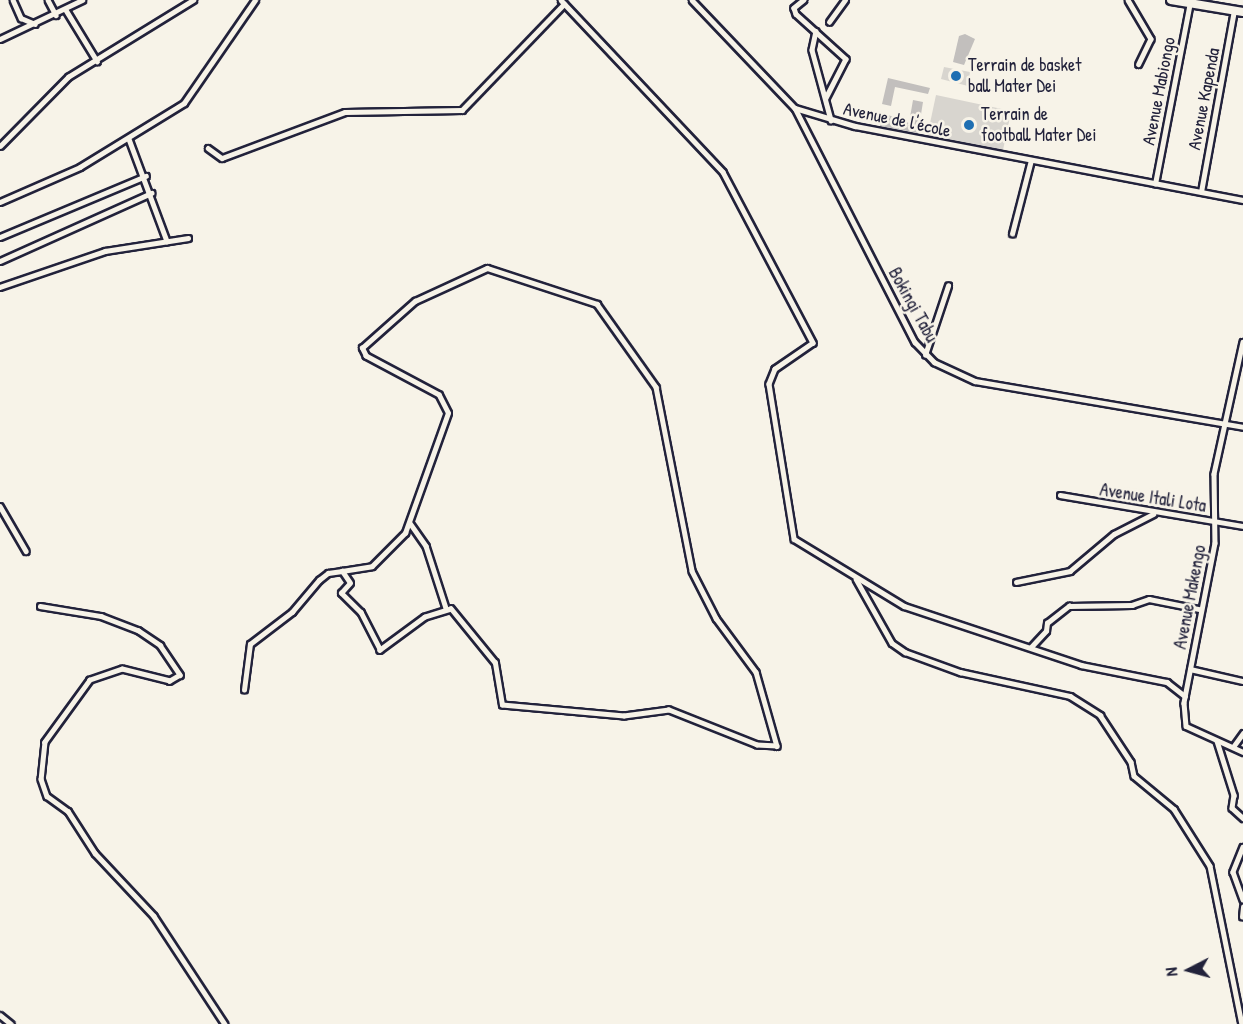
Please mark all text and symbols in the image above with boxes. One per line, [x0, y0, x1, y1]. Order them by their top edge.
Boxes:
street label: Avenue Mabiongo [1138, 35, 1180, 147]
street label: Avenue Kapenda [1184, 46, 1224, 152]
place label: Terrain de basket ball Mater Dei [968, 55, 1081, 98]
marker: Terrain de basket ball Mater Dei [949, 69, 963, 83]
street label: Avenue de l'école [841, 98, 953, 142]
place label: Terrain de football Mater Dei [981, 104, 1096, 146]
marker: Terrain de football Mater Dei [962, 118, 976, 132]
street label: Bokingi Tabu [884, 264, 942, 346]
street label: Avenue Itali Lota [1098, 479, 1208, 517]
street label: Avenue Makengo [1169, 543, 1211, 651]
north arrow [1159, 940, 1219, 1000]
text: N [1160, 967, 1182, 977]

